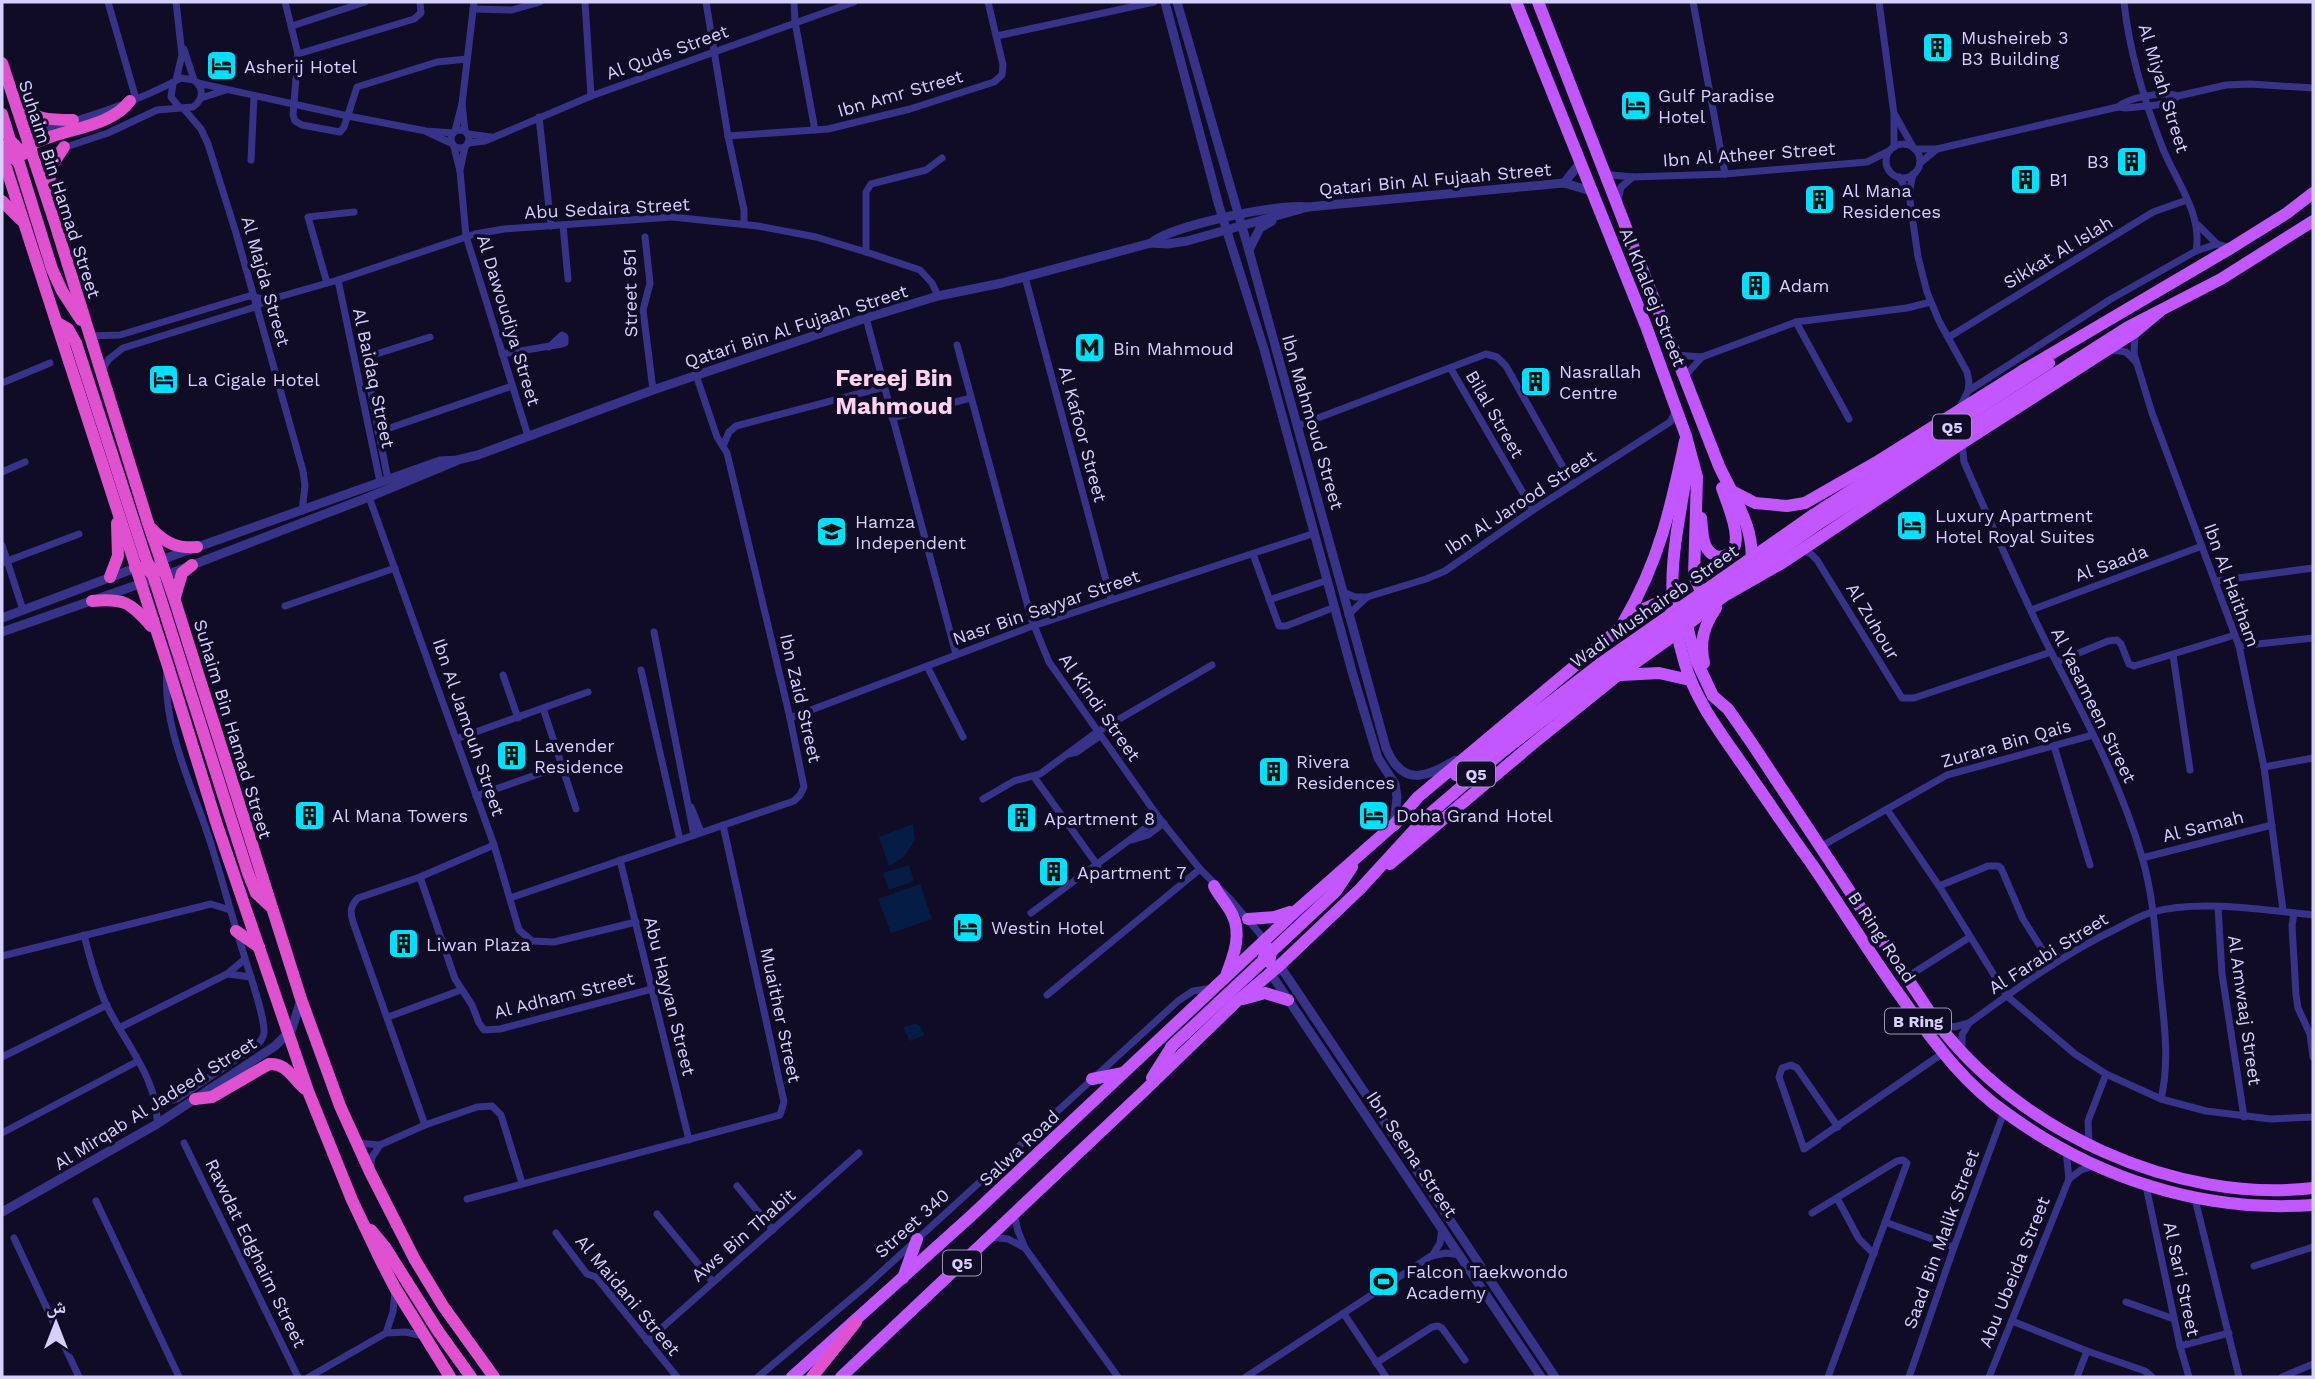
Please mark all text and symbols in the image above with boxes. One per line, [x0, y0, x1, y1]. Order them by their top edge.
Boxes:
street label: Al Quds Street [603, 20, 731, 84]
street label: Al Miyah Street [2134, 21, 2194, 155]
place label: Musheireb 3 B3 Building [1961, 27, 2069, 69]
building icon: Musheireb 3 B3 Building [1921, 30, 1955, 64]
hotel icon: Asherij Hotel [204, 49, 238, 83]
place label: Asherij Hotel [244, 56, 357, 77]
street label: Ibn Amr Street [835, 65, 966, 121]
street label: Suhaim Bin Hamad Street [15, 77, 105, 301]
place label: Gulf Paradise Hotel [1658, 85, 1775, 127]
hotel icon: Gulf Paradise Hotel [1618, 88, 1652, 122]
street label: Ibn Al Atheer Street [1662, 137, 1837, 171]
building icon: B3 [2115, 144, 2149, 178]
place label: B3 [2087, 151, 2109, 172]
street label: Qatari Bin Al Fujaah Street [1318, 158, 1553, 200]
building icon: B1 [2009, 162, 2043, 196]
place label: B1 [2049, 169, 2068, 190]
place label: Al Mana Residences [1842, 180, 1941, 222]
building icon: Al Mana Residences [1802, 183, 1836, 217]
street label: Abu Sedaira Street [524, 193, 691, 223]
street label: Sikkat Al Islah [2000, 211, 2116, 293]
street label: Al Majda Street [237, 213, 295, 349]
street label: Al Khaleej Street [1616, 225, 1691, 370]
street label: Al Dawoudiya Street [473, 232, 545, 408]
street label: Street 951 [619, 248, 641, 338]
building icon: Adam [1739, 268, 1773, 302]
place label: Adam [1779, 275, 1829, 296]
street label: Qatari Bin Al Fujaah Street [682, 280, 911, 372]
street label: Al Baidaq Street [349, 306, 399, 450]
metro station icon: Bin Mahmoud [1073, 331, 1107, 365]
street label: Ibn Mahmoud Street [1278, 332, 1348, 512]
place label: Bin Mahmoud [1113, 338, 1234, 359]
place label: Nasrallah Centre [1559, 361, 1641, 403]
hotel icon: La Cigale Hotel [147, 362, 181, 396]
district label: Fereej Bin Mahmoud [835, 364, 953, 420]
street label: Al Kafoor Street [1055, 364, 1111, 505]
building icon: Nasrallah Centre [1519, 364, 1553, 398]
street label: Bilal Street [1462, 367, 1529, 462]
place label: La Cigale Hotel [187, 369, 320, 390]
road number: Q5 [1933, 414, 1971, 440]
street label: Ibn Al Jarood Street [1441, 445, 1600, 559]
place label: Luxury Apartment Hotel Royal Suites [1935, 505, 2095, 547]
hotel icon: Luxury Apartment Hotel Royal Suites [1895, 508, 1929, 542]
place label: Hamza Independent [855, 511, 967, 553]
school or university icon: Hamza Independent [815, 514, 849, 548]
street label: Ibn Al Haitham [2200, 520, 2264, 650]
street label: Wadi Mushaireb Street [1566, 540, 1742, 672]
street label: Al Saada [2072, 540, 2150, 586]
street label: Nasr Bin Sayyar Street [950, 565, 1143, 649]
street label: Al Zuhour [1842, 579, 1904, 663]
street label: Suhaim Bin Hamad Street [190, 617, 277, 842]
street label: Al Yasameen Street [2047, 624, 2141, 786]
street label: Ibn Zaid Street [776, 631, 826, 765]
street label: Ibn Al Jamouh Street [429, 636, 509, 819]
street label: Al Kindi Street [1055, 649, 1145, 765]
street label: Zurara Bin Qais [1939, 714, 2073, 772]
place label: Lavender Residence [534, 735, 624, 777]
building icon: Lavender Residence [494, 738, 528, 772]
place label: Rivera Residences [1296, 751, 1395, 793]
building icon: Rivera Residences [1256, 754, 1290, 788]
road number: Q5 [1457, 762, 1495, 786]
building icon: Al Mana Towers [292, 798, 326, 832]
hotel icon: Doha Grand Hotel [1356, 798, 1390, 832]
building icon: Apartment 8 [1004, 801, 1038, 835]
place label: Al Mana Towers [332, 805, 468, 826]
place label: Doha Grand Hotel [1396, 805, 1553, 826]
street label: Al Samah [2160, 806, 2246, 846]
place label: Apartment 8 [1044, 808, 1155, 829]
building icon: Apartment 7 [1037, 855, 1071, 889]
place label: Apartment 7 [1077, 862, 1186, 883]
street label: B Ring Road [1844, 887, 1920, 987]
street label: Al Farabi Street [1984, 908, 2112, 998]
hotel icon: Westin Hotel [951, 910, 985, 944]
street label: Abu Hayyan Street [640, 914, 700, 1078]
place label: Westin Hotel [991, 917, 1105, 938]
building icon: Liwan Plaza [386, 927, 420, 961]
place label: Liwan Plaza [426, 934, 530, 955]
street label: Al Amwaaj Street [2224, 934, 2266, 1087]
street label: Muaither Street [756, 946, 806, 1085]
street label: Al Adham Street [492, 967, 637, 1023]
road number: B Ring [1885, 1009, 1951, 1034]
street label: Al Mirqab Al Jadeed Street [50, 1032, 260, 1174]
street label: Ibn Seena Street [1362, 1087, 1462, 1221]
street label: Salwa Road [975, 1106, 1063, 1190]
street label: Saad Bin Malik Street [1899, 1146, 1983, 1331]
street label: Rawdat Edghaim Street [201, 1155, 311, 1351]
street label: Aws Bin Thabit [687, 1184, 800, 1286]
street label: Street 340 [870, 1184, 954, 1262]
street label: Abu Ubeida Street [1974, 1193, 2054, 1351]
street label: Al Sari Street [2160, 1220, 2205, 1339]
street label: Al Maidani Street [571, 1230, 685, 1360]
road number: Q5 [943, 1250, 981, 1275]
place label: Falcon Taekwondo Academy [1406, 1261, 1568, 1303]
sports icon: Falcon Taekwondo Academy [1366, 1264, 1400, 1298]
north arrow [21, 1288, 91, 1358]
text: ش [46, 1295, 66, 1318]

